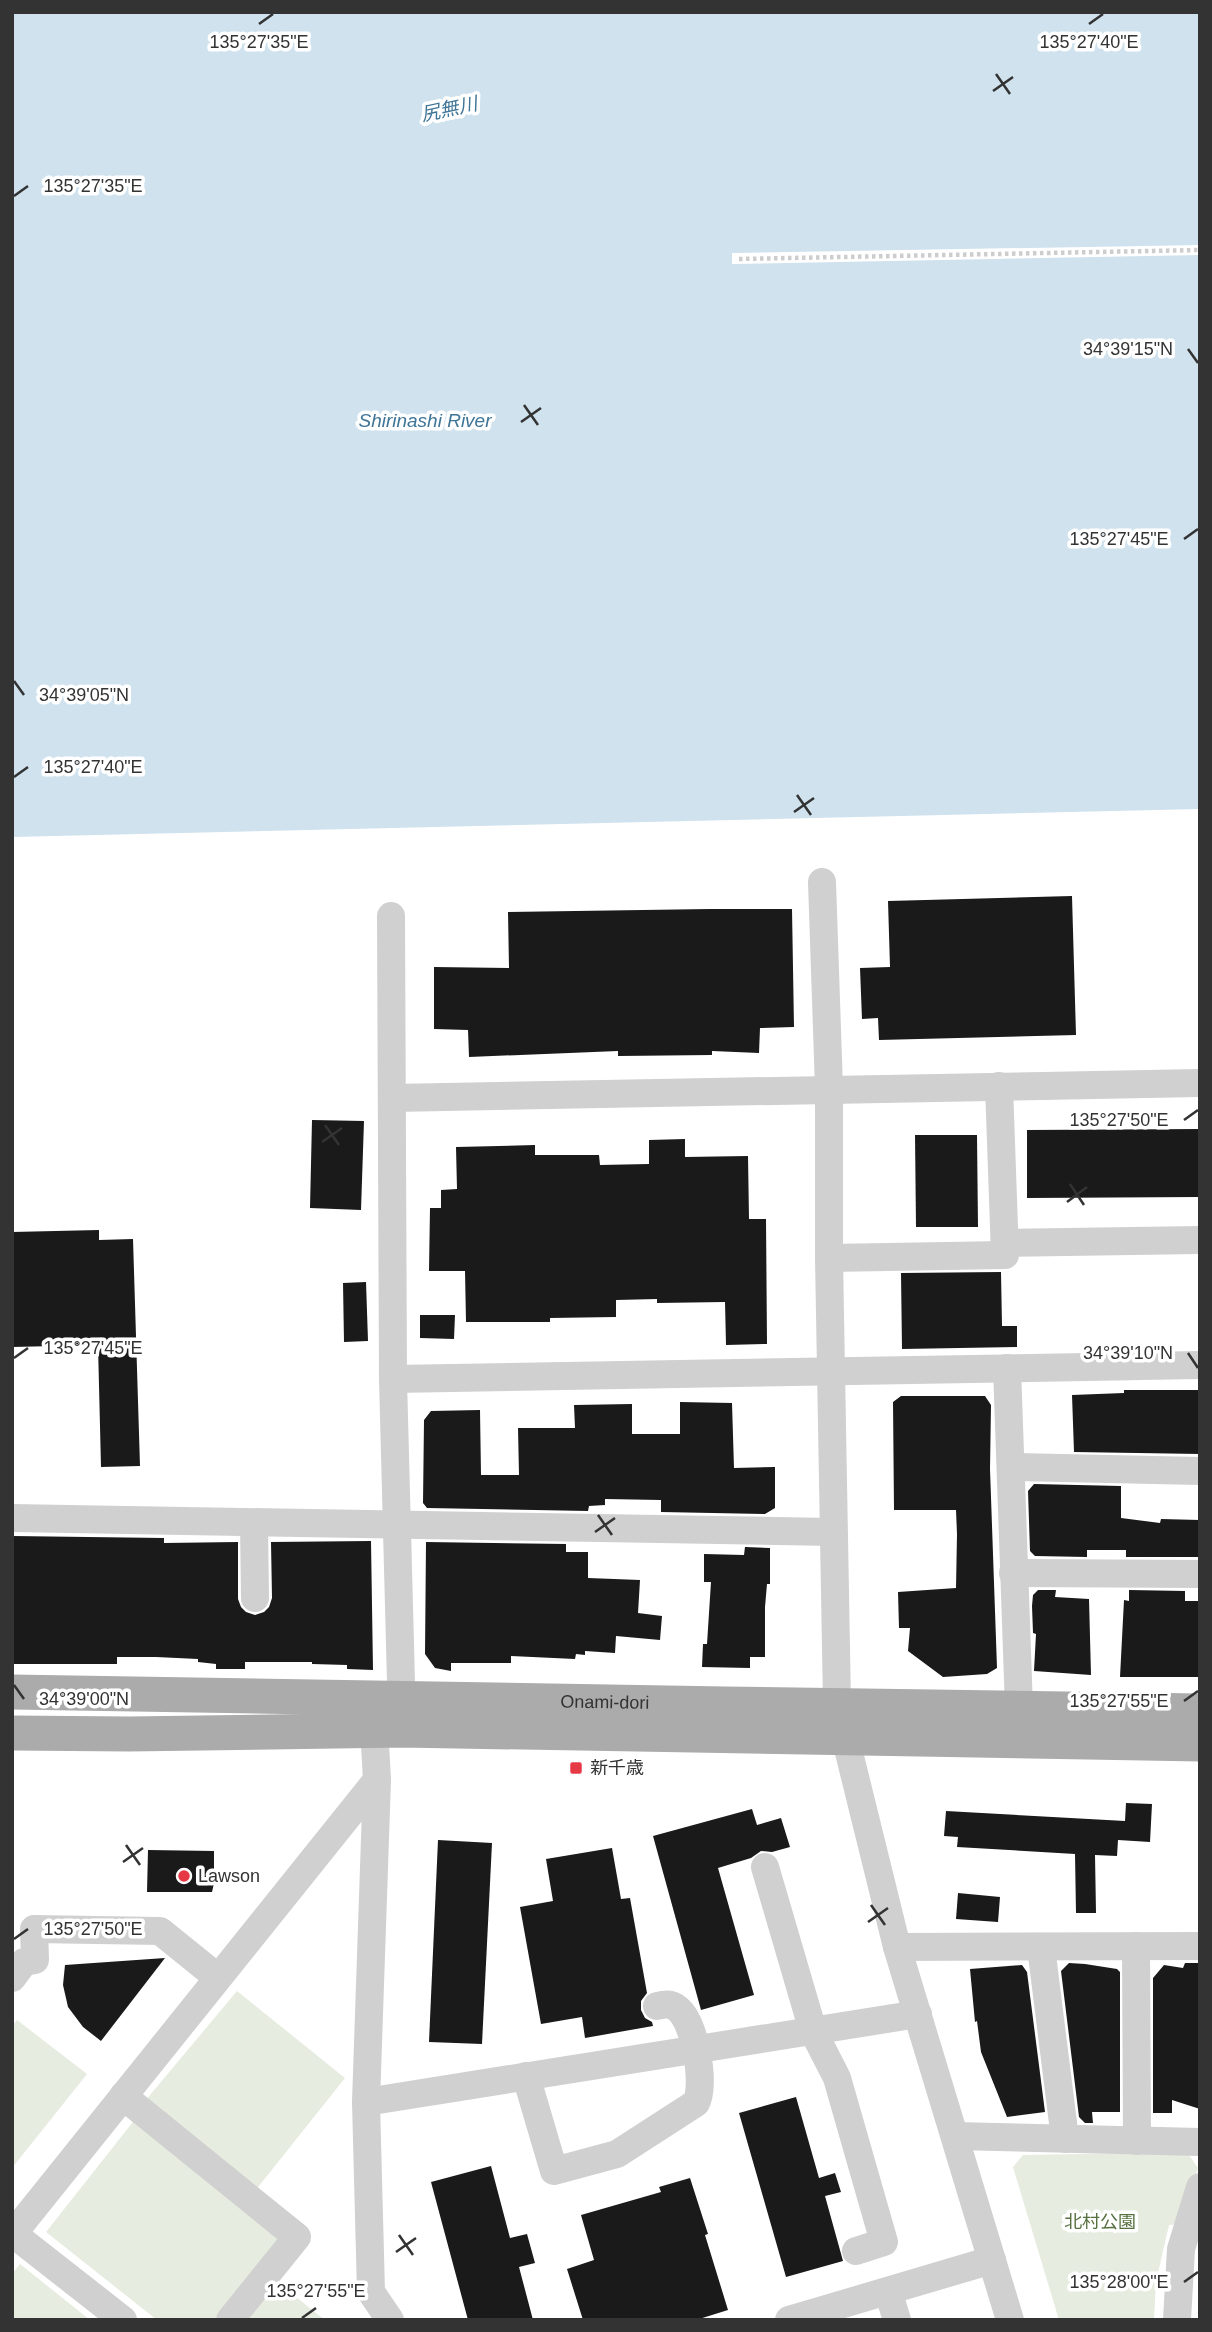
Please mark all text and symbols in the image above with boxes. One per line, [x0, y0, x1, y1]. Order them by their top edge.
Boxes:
text: 135°27'35"E [209, 32, 309, 52]
text: 135°27'40"E [1039, 32, 1139, 52]
water label: 尻無川 [419, 92, 481, 125]
text: 135°27'35"E [43, 176, 143, 196]
text: 34°39'15"N [1083, 339, 1173, 359]
water label: Shirinashi River [358, 410, 492, 431]
text: 135°27'45"E [1069, 529, 1169, 549]
text: 34°39'05"N [39, 685, 129, 705]
text: 135°27'40"E [43, 757, 143, 777]
text: 135°27'50"E [1069, 1110, 1169, 1130]
text: 135°27'45"E [43, 1338, 143, 1358]
text: 34°39'10"N [1083, 1343, 1173, 1363]
text: 34°39'00"N [39, 1689, 129, 1709]
text: 135°27'55"E [1069, 1691, 1169, 1711]
street label: Onami-dori [560, 1692, 650, 1713]
place label: 新千歳 [590, 1758, 644, 1778]
marker: 新千歳 [568, 1760, 584, 1776]
place label: Lawson [198, 1866, 260, 1886]
marker: Lawson [176, 1868, 192, 1884]
text: 135°27'50"E [43, 1919, 143, 1939]
park label: 北村公園 [1064, 2212, 1136, 2232]
text: 135°28'00"E [1069, 2272, 1169, 2292]
text: 135°27'55"E [266, 2281, 366, 2301]

